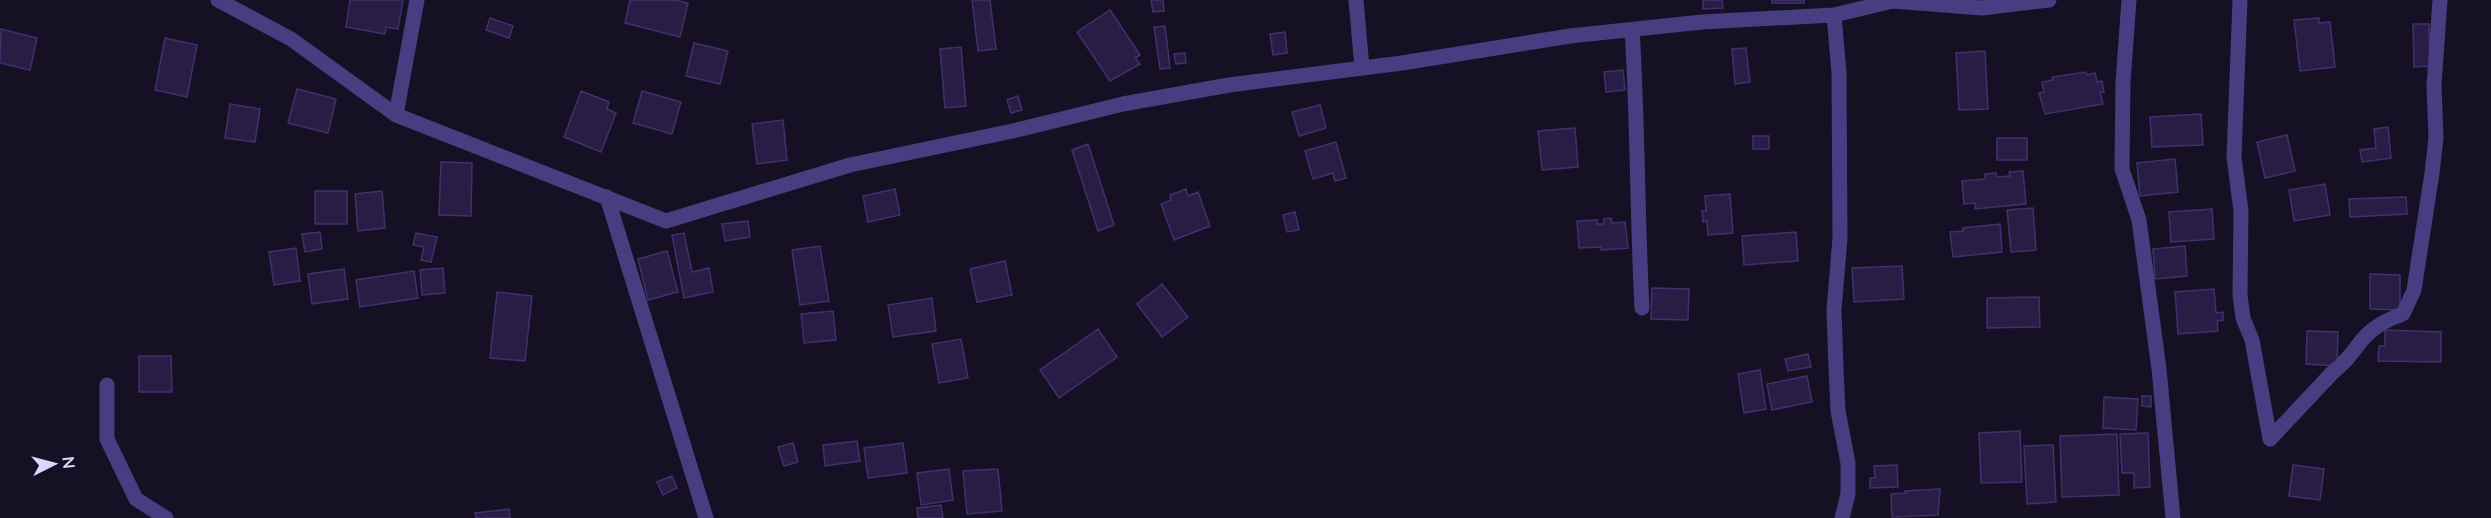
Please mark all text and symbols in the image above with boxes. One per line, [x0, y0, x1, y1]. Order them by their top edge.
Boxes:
north arrow [24, 434, 84, 494]
text: N [59, 455, 80, 470]

